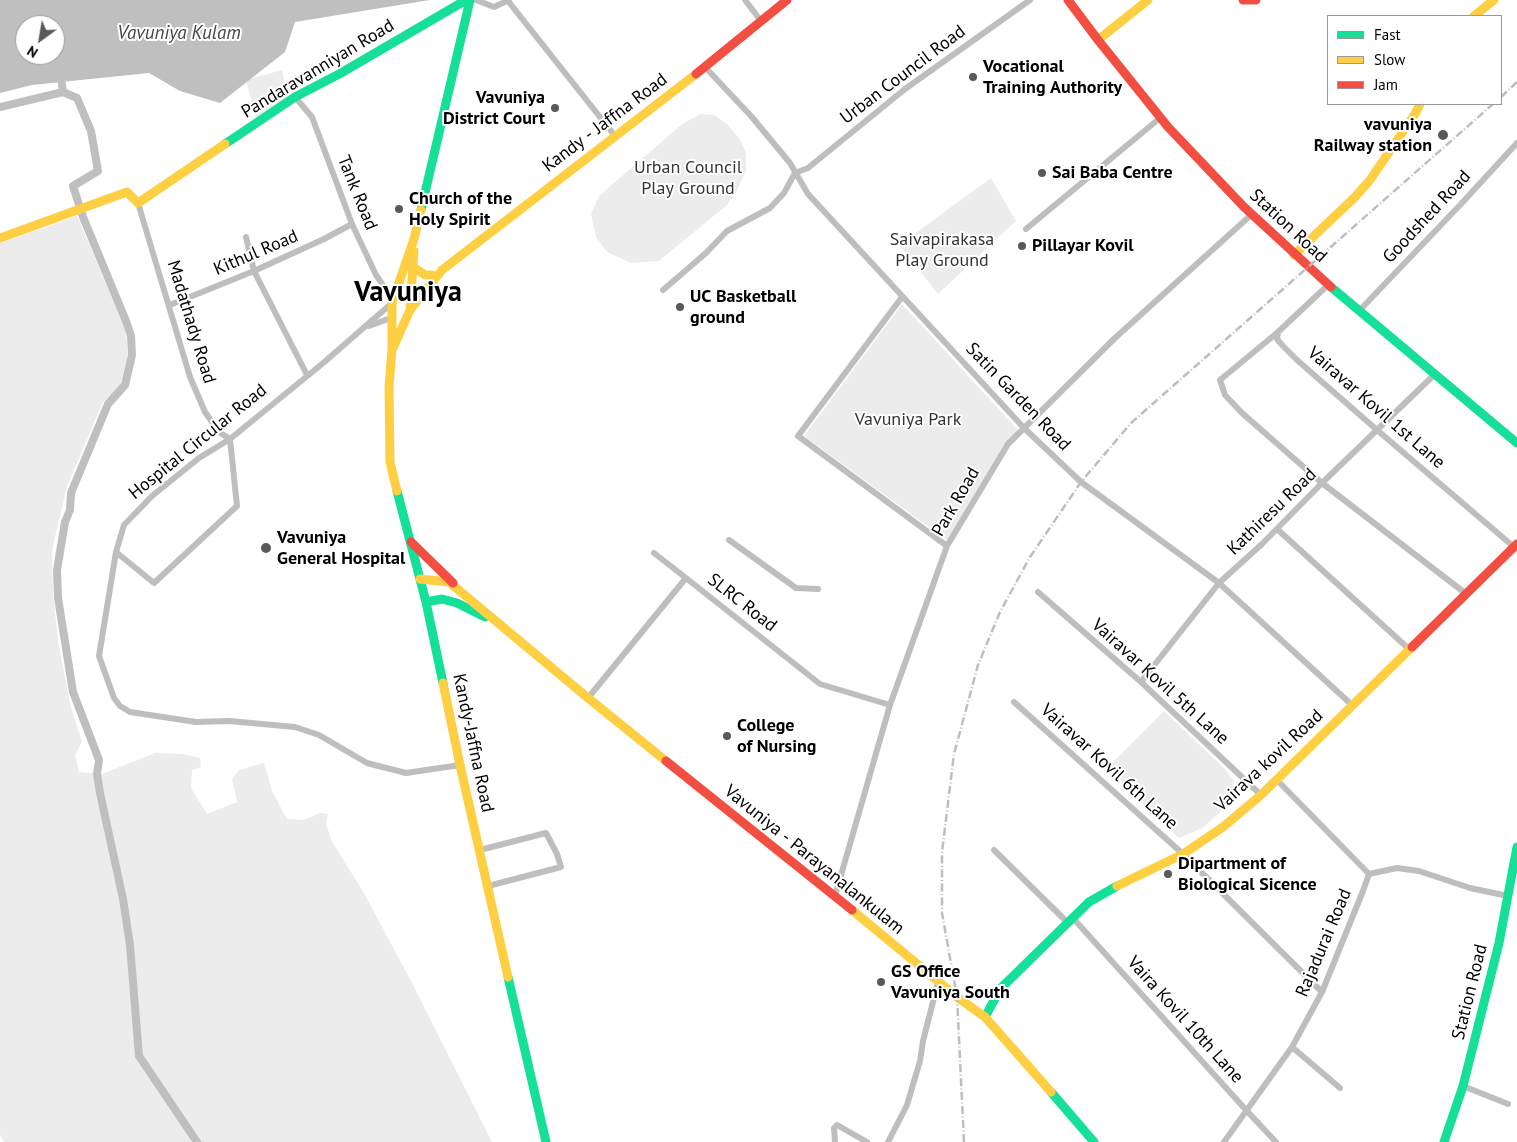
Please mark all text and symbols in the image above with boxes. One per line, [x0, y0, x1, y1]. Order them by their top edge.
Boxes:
north arrow [15, 15, 65, 65]
street label: Pandaravanniyan Road [238, 15, 398, 123]
legend [1327, 15, 1502, 105]
street label: Urban Council Road [836, 21, 970, 129]
water label: Vavuniya Kulam [117, 23, 241, 45]
text: Fast [1374, 25, 1401, 44]
text: N [24, 42, 41, 62]
text: Slow [1374, 50, 1405, 69]
place label: Vocational Training Authority [983, 56, 1122, 98]
street label: Kandy - Jaffna Road [538, 69, 672, 177]
marker: Vocational Training Authority [967, 71, 979, 83]
text: Jam [1374, 75, 1398, 94]
place label: Vavuniya District Court [443, 87, 545, 130]
marker: Vavuniya District Court [549, 102, 561, 114]
place label: vavuniya Railway station [1314, 114, 1432, 156]
marker: vavuniya Railway station [1436, 128, 1450, 142]
street label: Tank Road [332, 153, 382, 233]
park label: Urban Council Play Ground [634, 157, 742, 200]
place label: Sai Baba Centre [1052, 162, 1173, 184]
street label: Goodshed Road [1378, 166, 1476, 268]
marker: Sai Baba Centre [1036, 167, 1048, 179]
street label: Station Road [1245, 185, 1331, 267]
place label: Church of the Holy Spirit [409, 188, 512, 230]
marker: Church of the Holy Spirit [393, 203, 405, 215]
street label: Kithul Road [211, 226, 301, 280]
park label: Saivapirakasa Play Ground [890, 229, 994, 272]
place label: Pillayar Kovil [1032, 235, 1134, 257]
marker: Pillayar Kovil [1016, 240, 1028, 252]
street label: Madathady Road [162, 258, 220, 386]
district label: Vavuniya [354, 276, 462, 310]
place label: UC Basketball ground [690, 286, 796, 328]
marker: UC Basketball ground [674, 301, 686, 313]
street label: Satin Garden Road [961, 339, 1075, 455]
street label: Vairavar Kovil 1st Lane [1303, 342, 1449, 474]
street label: Hospital Circular Road [125, 380, 271, 504]
park label: Vavuniya Park [855, 409, 961, 431]
street label: Park Road [928, 464, 984, 540]
street label: Kathiresu Road [1223, 464, 1321, 560]
place label: Vavuniya General Hospital [277, 527, 405, 570]
marker: Vavuniya General Hospital [259, 541, 273, 555]
street label: SLRC Road [703, 569, 781, 637]
street label: Vairavar Kovil 5th Lane [1087, 615, 1233, 749]
street label: Kandy-Jaffna Road [448, 672, 498, 814]
street label: Vairavar Kovil 6th Lane [1036, 700, 1182, 834]
street label: Vairava kovil Road [1210, 705, 1328, 817]
place label: College of Nursing [737, 715, 817, 758]
marker: College of Nursing [721, 730, 733, 742]
street label: Vavuniya - Parayanalankulam [720, 781, 908, 939]
place label: Dipartment of Biological Sicence [1178, 853, 1317, 896]
marker: Dipartment of Biological Sicence [1162, 868, 1174, 880]
street label: Rajadurai Road [1292, 886, 1356, 1000]
street label: Station Road [1448, 942, 1492, 1042]
street label: Vaira Kovil 10th Lane [1122, 952, 1248, 1088]
place label: GS Office Vavuniya South [891, 961, 1010, 1004]
marker: GS Office Vavuniya South [875, 976, 887, 988]

